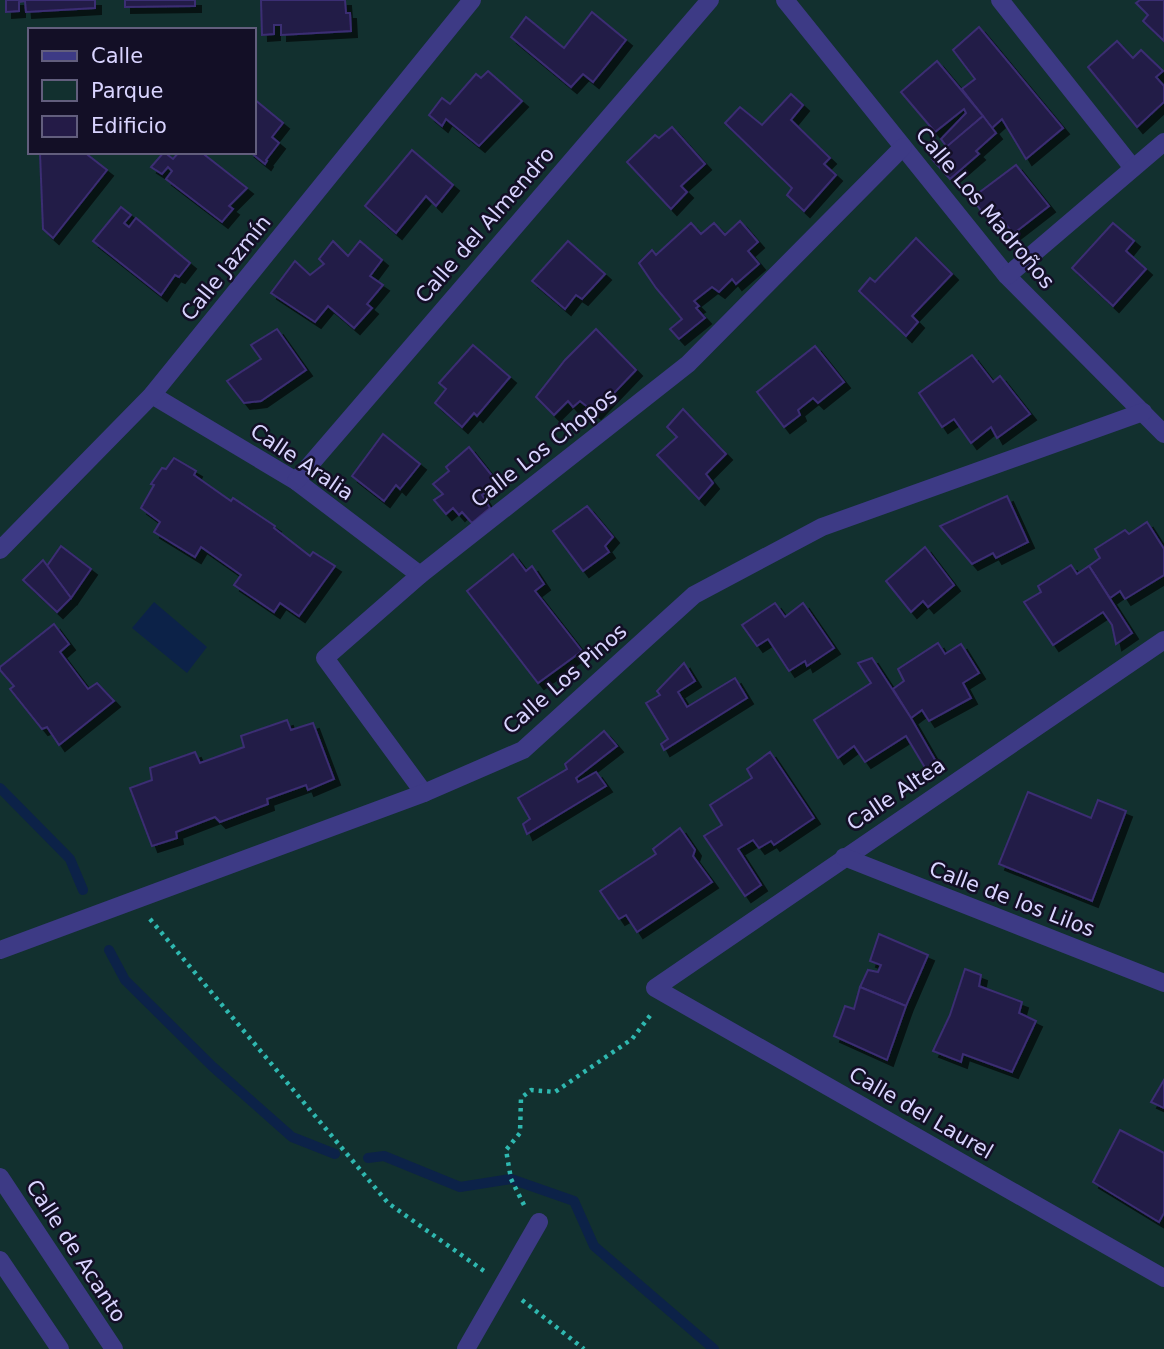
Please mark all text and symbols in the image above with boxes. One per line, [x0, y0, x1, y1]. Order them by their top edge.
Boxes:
legend [28, 28, 256, 154]
text: Calle [91, 44, 143, 68]
text: Parque [91, 79, 163, 103]
text: Edificio [91, 114, 167, 138]
street label: Calle Los Madroños [911, 123, 1059, 293]
street label: Calle del Almendro [411, 142, 559, 308]
street label: Calle Jazmín [176, 211, 276, 325]
street label: Calle Los Chopos [466, 384, 622, 512]
street label: Calle Aralia [246, 419, 358, 505]
street label: Calle Los Pinos [498, 619, 632, 739]
street label: Calle Altea [842, 752, 950, 836]
street label: Calle de los Lilos [926, 856, 1098, 942]
street label: Calle del Laurel [845, 1062, 997, 1164]
street label: Calle de Acanto [21, 1175, 131, 1327]

